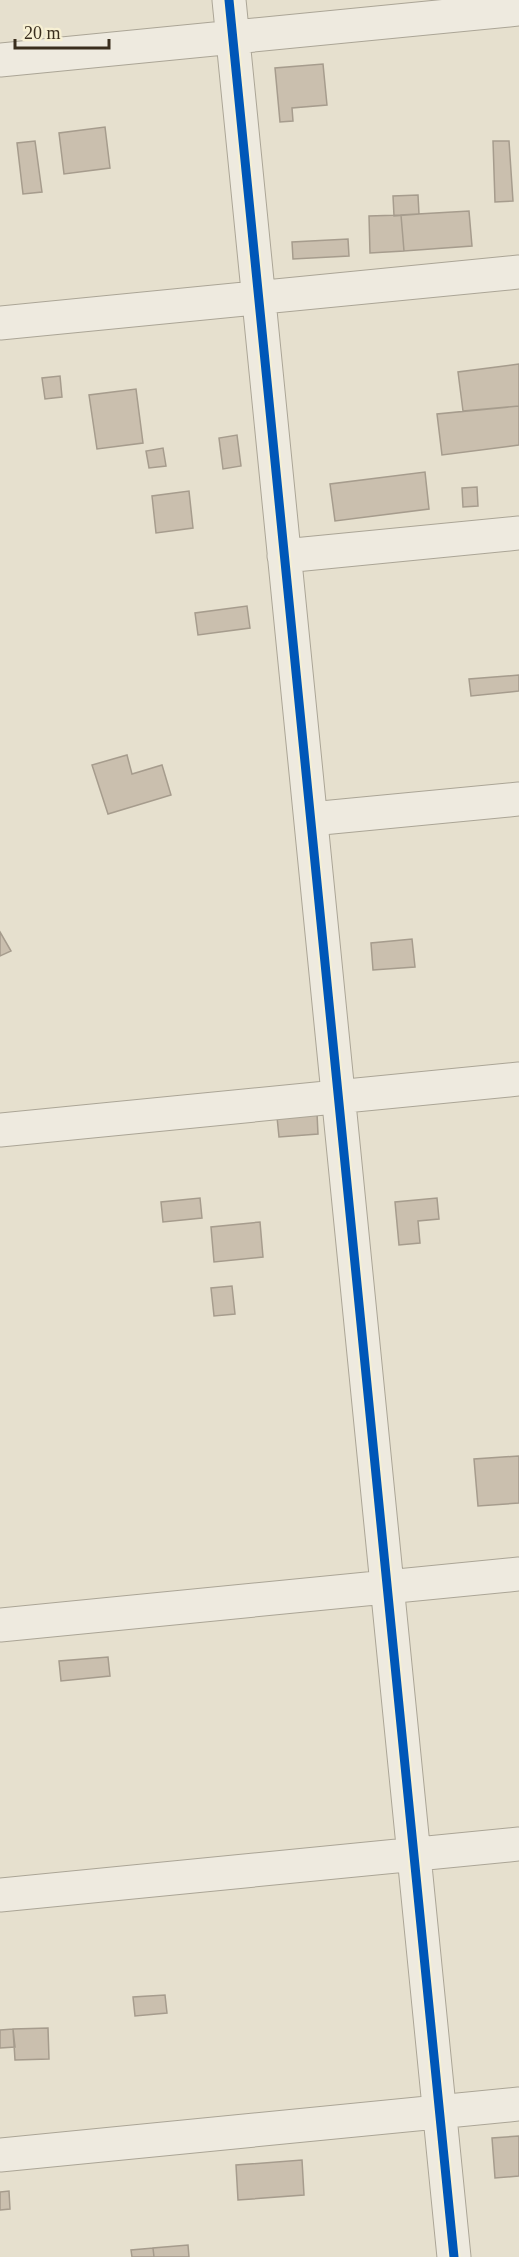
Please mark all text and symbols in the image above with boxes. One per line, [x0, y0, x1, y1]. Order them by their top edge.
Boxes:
scale bar [15, 12, 110, 50]
text: 20 m [24, 23, 61, 43]

